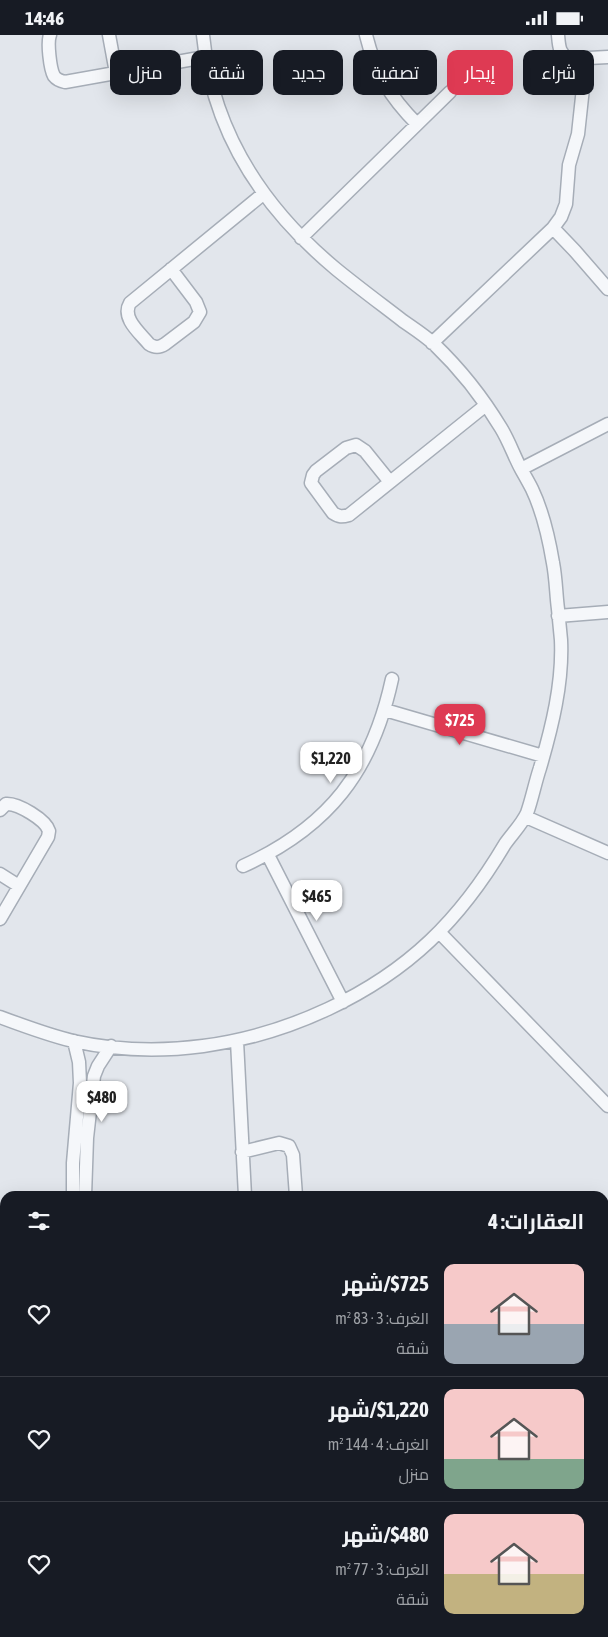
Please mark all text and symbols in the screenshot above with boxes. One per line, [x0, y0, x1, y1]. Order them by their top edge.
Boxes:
text: 14:46 [25, 7, 64, 29]
chip: منزل [110, 50, 181, 95]
chip: شقة [191, 50, 263, 95]
chip: جديد [273, 50, 343, 95]
chip: تصفية [353, 50, 437, 95]
chip: إيجار [447, 50, 513, 95]
chip: شراء [523, 50, 594, 95]
pin: $725 [430, 703, 490, 746]
text: $725 [445, 711, 475, 729]
pin: $1,220 [290, 741, 372, 784]
text: $1,220 [311, 749, 351, 767]
pin: $465 [287, 879, 347, 922]
text: $465 [302, 887, 332, 905]
pin: $480 [72, 1081, 132, 1123]
text: $480 [87, 1088, 117, 1106]
icon: filters [25, 1207, 53, 1235]
text: العقارات: 4 [488, 1209, 584, 1233]
text: $725/شهر [342, 1271, 429, 1295]
icon: home [484, 1284, 544, 1344]
icon: heart [25, 1300, 53, 1328]
text: الغرف: 3 · 83 m² [335, 1309, 429, 1327]
text: شقة [396, 1339, 429, 1357]
text: $1,220/شهر [329, 1397, 429, 1421]
icon: home [484, 1409, 544, 1469]
icon: heart [25, 1425, 53, 1453]
text: الغرف: 4 · 144 m² [328, 1435, 429, 1453]
text: منزل [399, 1465, 429, 1483]
text: $480/شهر [342, 1522, 429, 1546]
icon: home [484, 1534, 544, 1594]
icon: heart [25, 1550, 53, 1578]
text: الغرف: 3 · 77 m² [335, 1560, 429, 1578]
text: شقة [396, 1590, 429, 1608]

